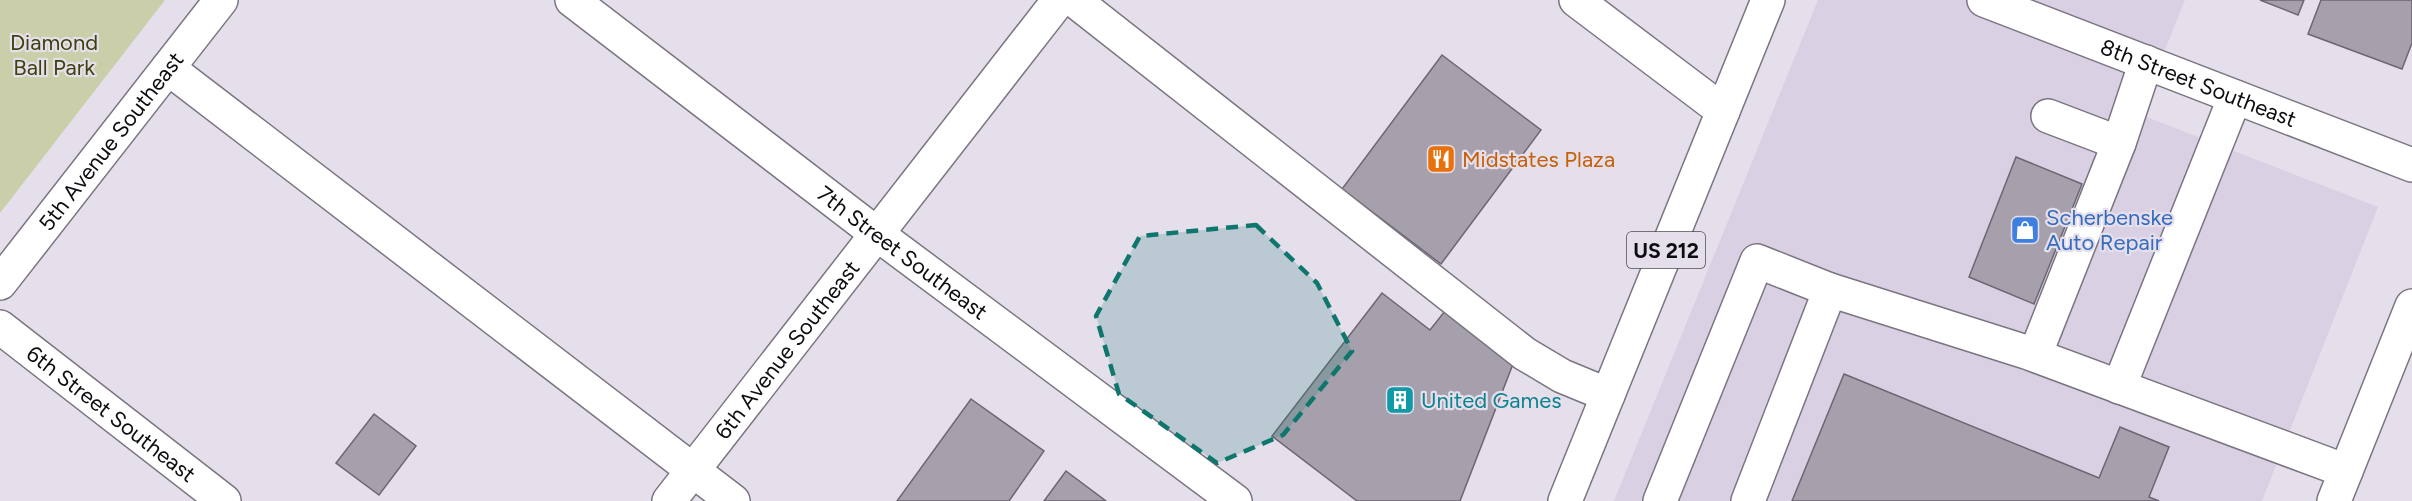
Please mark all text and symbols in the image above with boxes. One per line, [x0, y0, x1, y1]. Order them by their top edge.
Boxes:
park label: Diamond Ball Park [10, 29, 98, 81]
street label: 8th Street Southeast [2097, 33, 2300, 133]
street label: 5th Avenue Southeast [33, 46, 189, 236]
restaurant icon: Midstates Plaza [1425, 143, 1457, 175]
place label: Midstates Plaza [1462, 146, 1615, 173]
street label: 7th Street Southeast [812, 180, 993, 325]
place label: Scherbenske Auto Repair [2046, 204, 2173, 256]
shop icon: Scherbenske Auto Repair [2009, 214, 2041, 246]
road number: US 212 [1627, 232, 1705, 268]
street label: 6th Avenue Southeast [709, 255, 865, 444]
street label: 6th Street Southeast [21, 339, 201, 488]
building icon: United Games [1384, 384, 1416, 416]
place label: United Games [1421, 387, 1561, 414]

